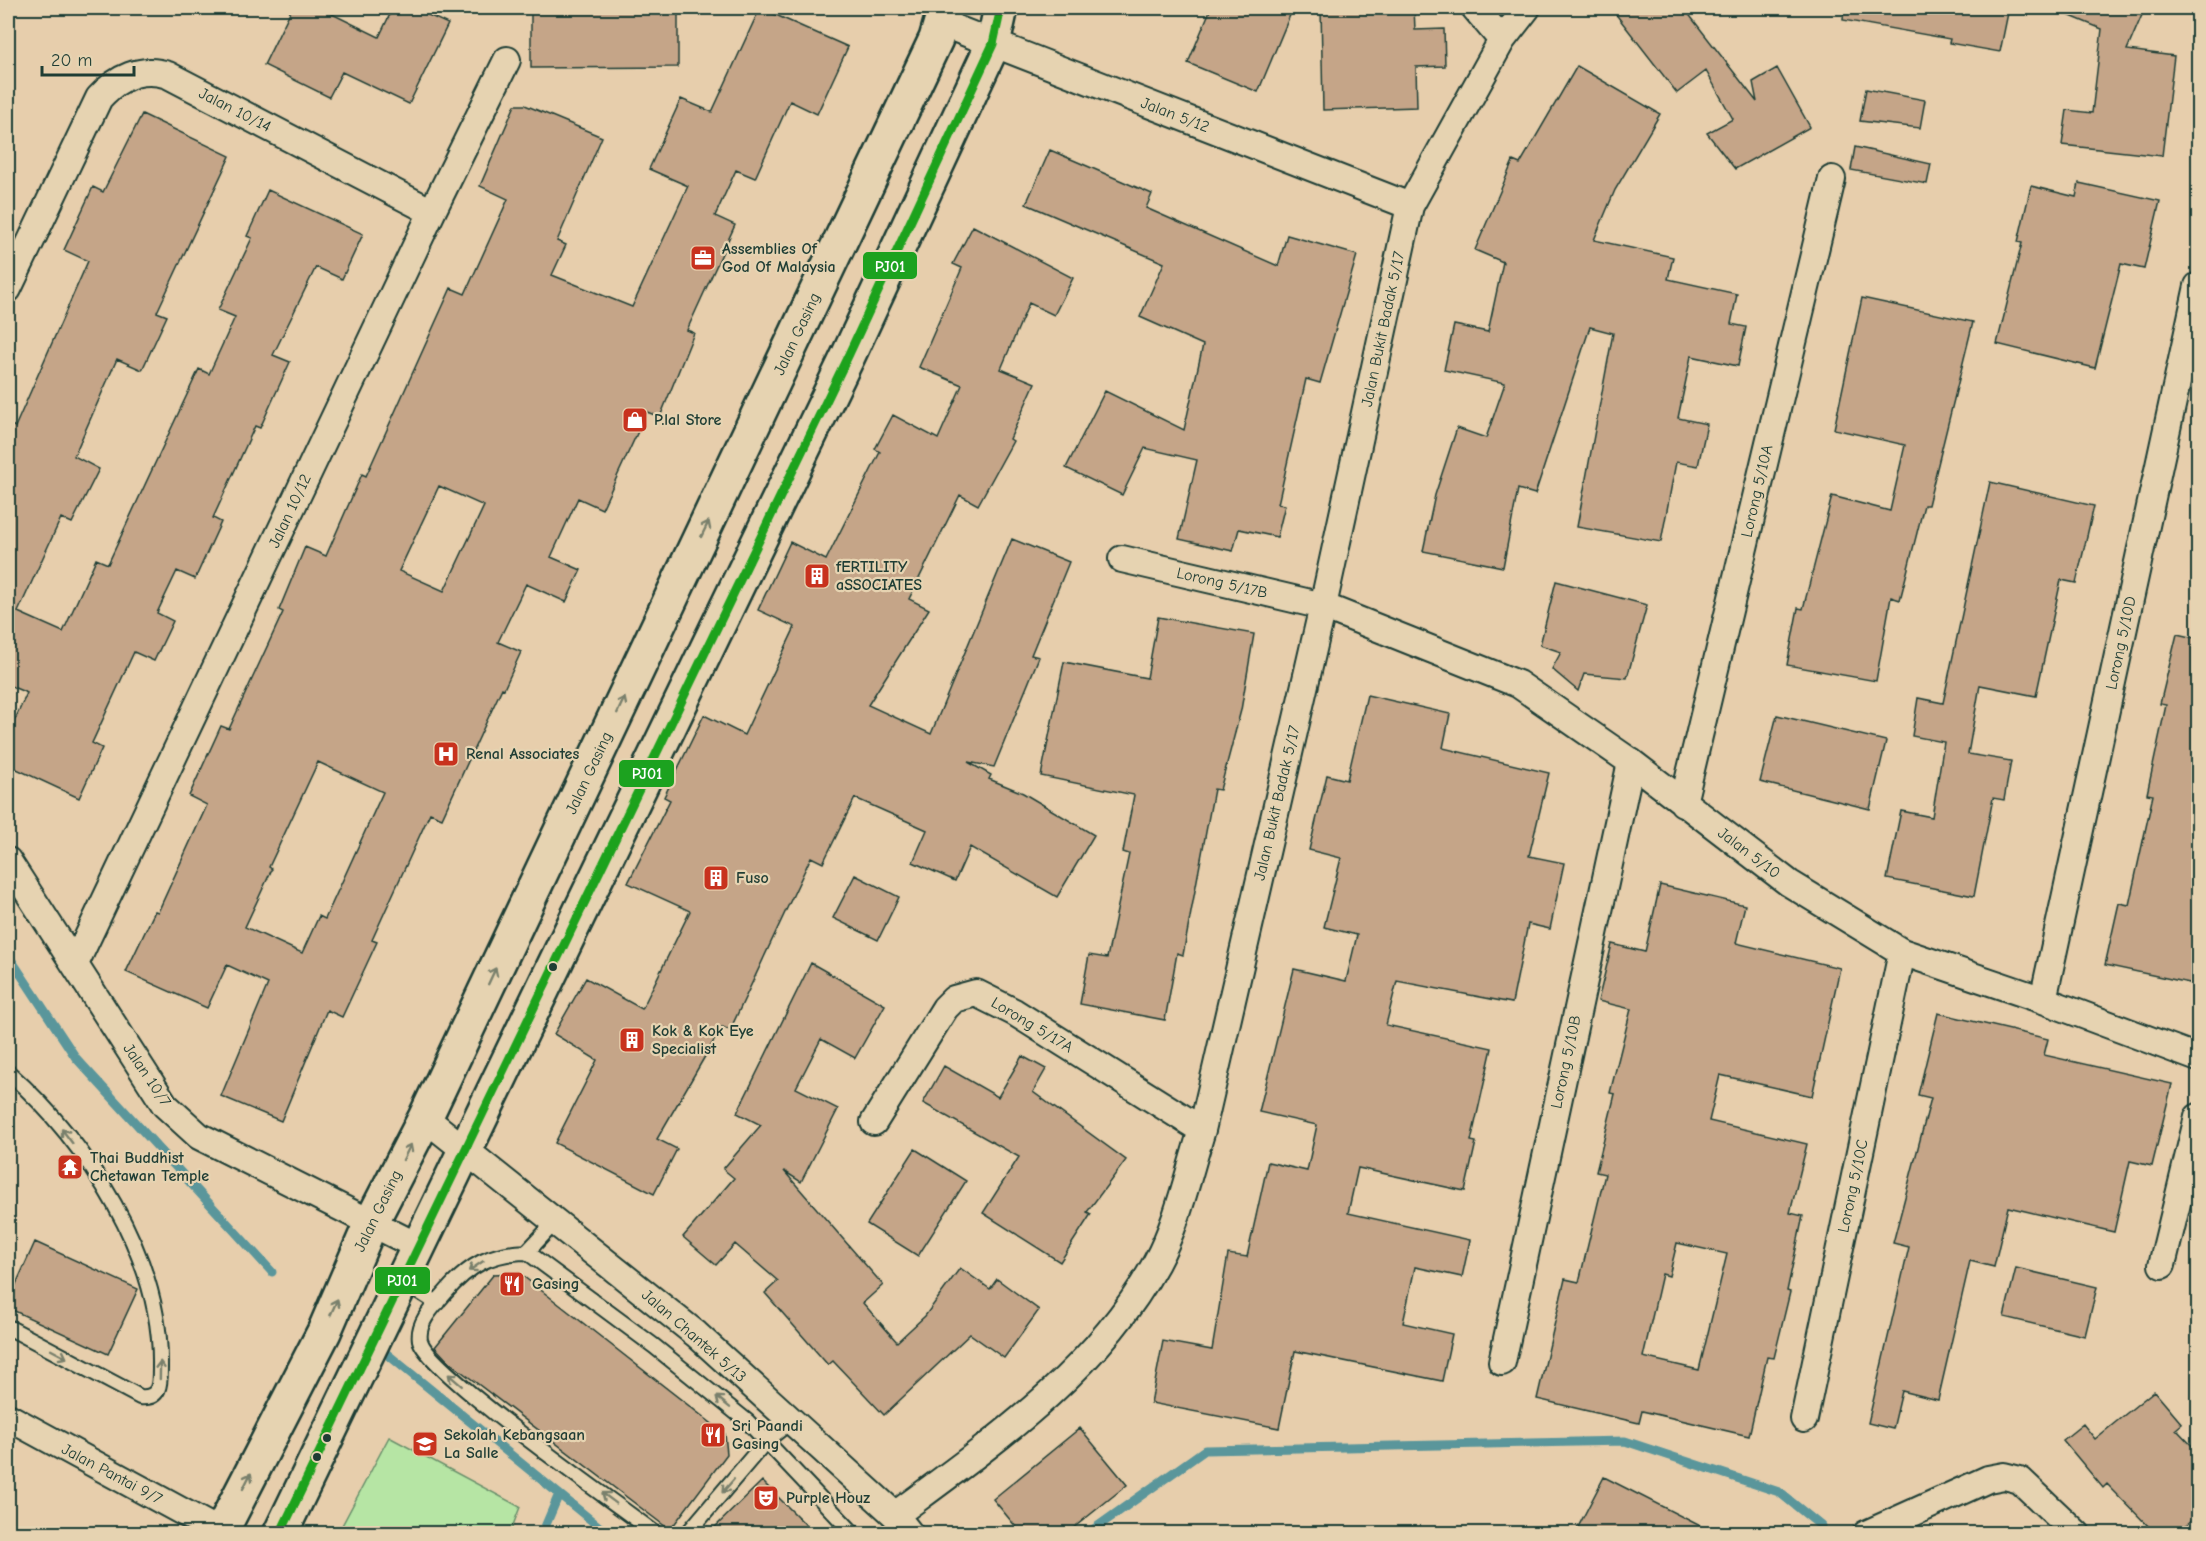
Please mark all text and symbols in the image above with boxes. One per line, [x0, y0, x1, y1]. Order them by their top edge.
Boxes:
scale bar [42, 39, 134, 77]
text: 20 m [51, 50, 92, 71]
street label: Jalan 10/14 [196, 84, 274, 136]
street label: Jalan 5/12 [1138, 94, 1212, 136]
place label: Assemblies Of God Of Malaysia [722, 240, 836, 276]
office icon: Assemblies Of God Of Malaysia [688, 243, 718, 273]
street label: Jalan Bukit Badak 5/17 [1358, 249, 1408, 408]
line badge: PJ01 [862, 251, 918, 280]
text: PJ01 [875, 258, 905, 276]
street label: Jalan Gasing [770, 290, 824, 378]
shop icon: P.lal Store [620, 405, 650, 435]
place label: P.lal Store [654, 411, 722, 429]
street label: Lorong 5/10A [1738, 443, 1776, 539]
street label: Jalan 10/12 [265, 471, 315, 551]
one-way arrow [699, 521, 711, 539]
place label: fERTILITY aSSOCIATES [835, 558, 922, 594]
building icon: fERTILITY aSSOCIATES [802, 561, 832, 591]
street label: Lorong 5/17B [1175, 564, 1269, 602]
street label: Lorong 5/10D [2102, 595, 2140, 691]
one-way arrow [615, 697, 627, 715]
street label: Jalan Bukit Badak 5/17 [1250, 723, 1304, 882]
street label: Jalan Gasing [562, 729, 616, 817]
hospital icon: Renal Associates [431, 739, 461, 769]
place label: Renal Associates [466, 745, 579, 763]
line badge: PJ01 [618, 759, 675, 788]
text: PJ01 [632, 765, 662, 783]
street label: Jalan 5/10 [1714, 824, 1784, 882]
building icon: Fuso [701, 863, 731, 893]
place label: Fuso [736, 869, 769, 887]
unlabelled marker [547, 961, 559, 973]
one-way arrow [487, 968, 499, 986]
street label: Lorong 5/17A [988, 994, 1076, 1056]
street label: Lorong 5/10B [1547, 1014, 1585, 1110]
place label: Kok & Kok Eye Specialist [652, 1022, 754, 1058]
building icon: Kok & Kok Eye Specialist [617, 1025, 647, 1055]
street label: Jalan 10/7 [119, 1040, 175, 1110]
one-way arrow [61, 1128, 74, 1144]
street label: Lorong 5/10C [1834, 1138, 1872, 1234]
one-way arrow [402, 1143, 414, 1161]
place label: Thai Buddhist Chetawan Temple [90, 1149, 209, 1185]
temple icon: Thai Buddhist Chetawan Temple [55, 1152, 85, 1182]
street label: Jalan Gasing [350, 1167, 406, 1255]
one-way arrow [469, 1260, 485, 1272]
line badge: PJ01 [374, 1266, 431, 1295]
restaurant icon: Gasing [497, 1269, 527, 1299]
text: PJ01 [387, 1272, 417, 1290]
place label: Gasing [532, 1275, 580, 1293]
street label: Jalan Chantek 5/13 [638, 1286, 750, 1386]
one-way arrow [329, 1299, 341, 1317]
one-way arrow [50, 1348, 67, 1360]
one-way arrow [154, 1361, 166, 1381]
one-way arrow [448, 1373, 463, 1387]
one-way arrow [716, 1395, 731, 1409]
place label: Sri Paandi Gasing [732, 1417, 803, 1453]
restaurant icon: Sri Paandi Gasing [698, 1420, 728, 1450]
place label: Sekolah Kebangsaan La Salle [444, 1426, 585, 1462]
school or university icon: Sekolah Kebangsaan La Salle [410, 1429, 440, 1459]
unlabelled marker [321, 1432, 333, 1444]
street label: Jalan Pantai 9/7 [59, 1440, 166, 1508]
unlabelled marker [311, 1451, 323, 1463]
one-way arrow [242, 1473, 253, 1491]
one-way arrow [721, 1478, 735, 1493]
theatre icon: Purple Houz [751, 1483, 781, 1513]
place label: Purple Houz [786, 1489, 870, 1507]
one-way arrow [602, 1492, 618, 1505]

